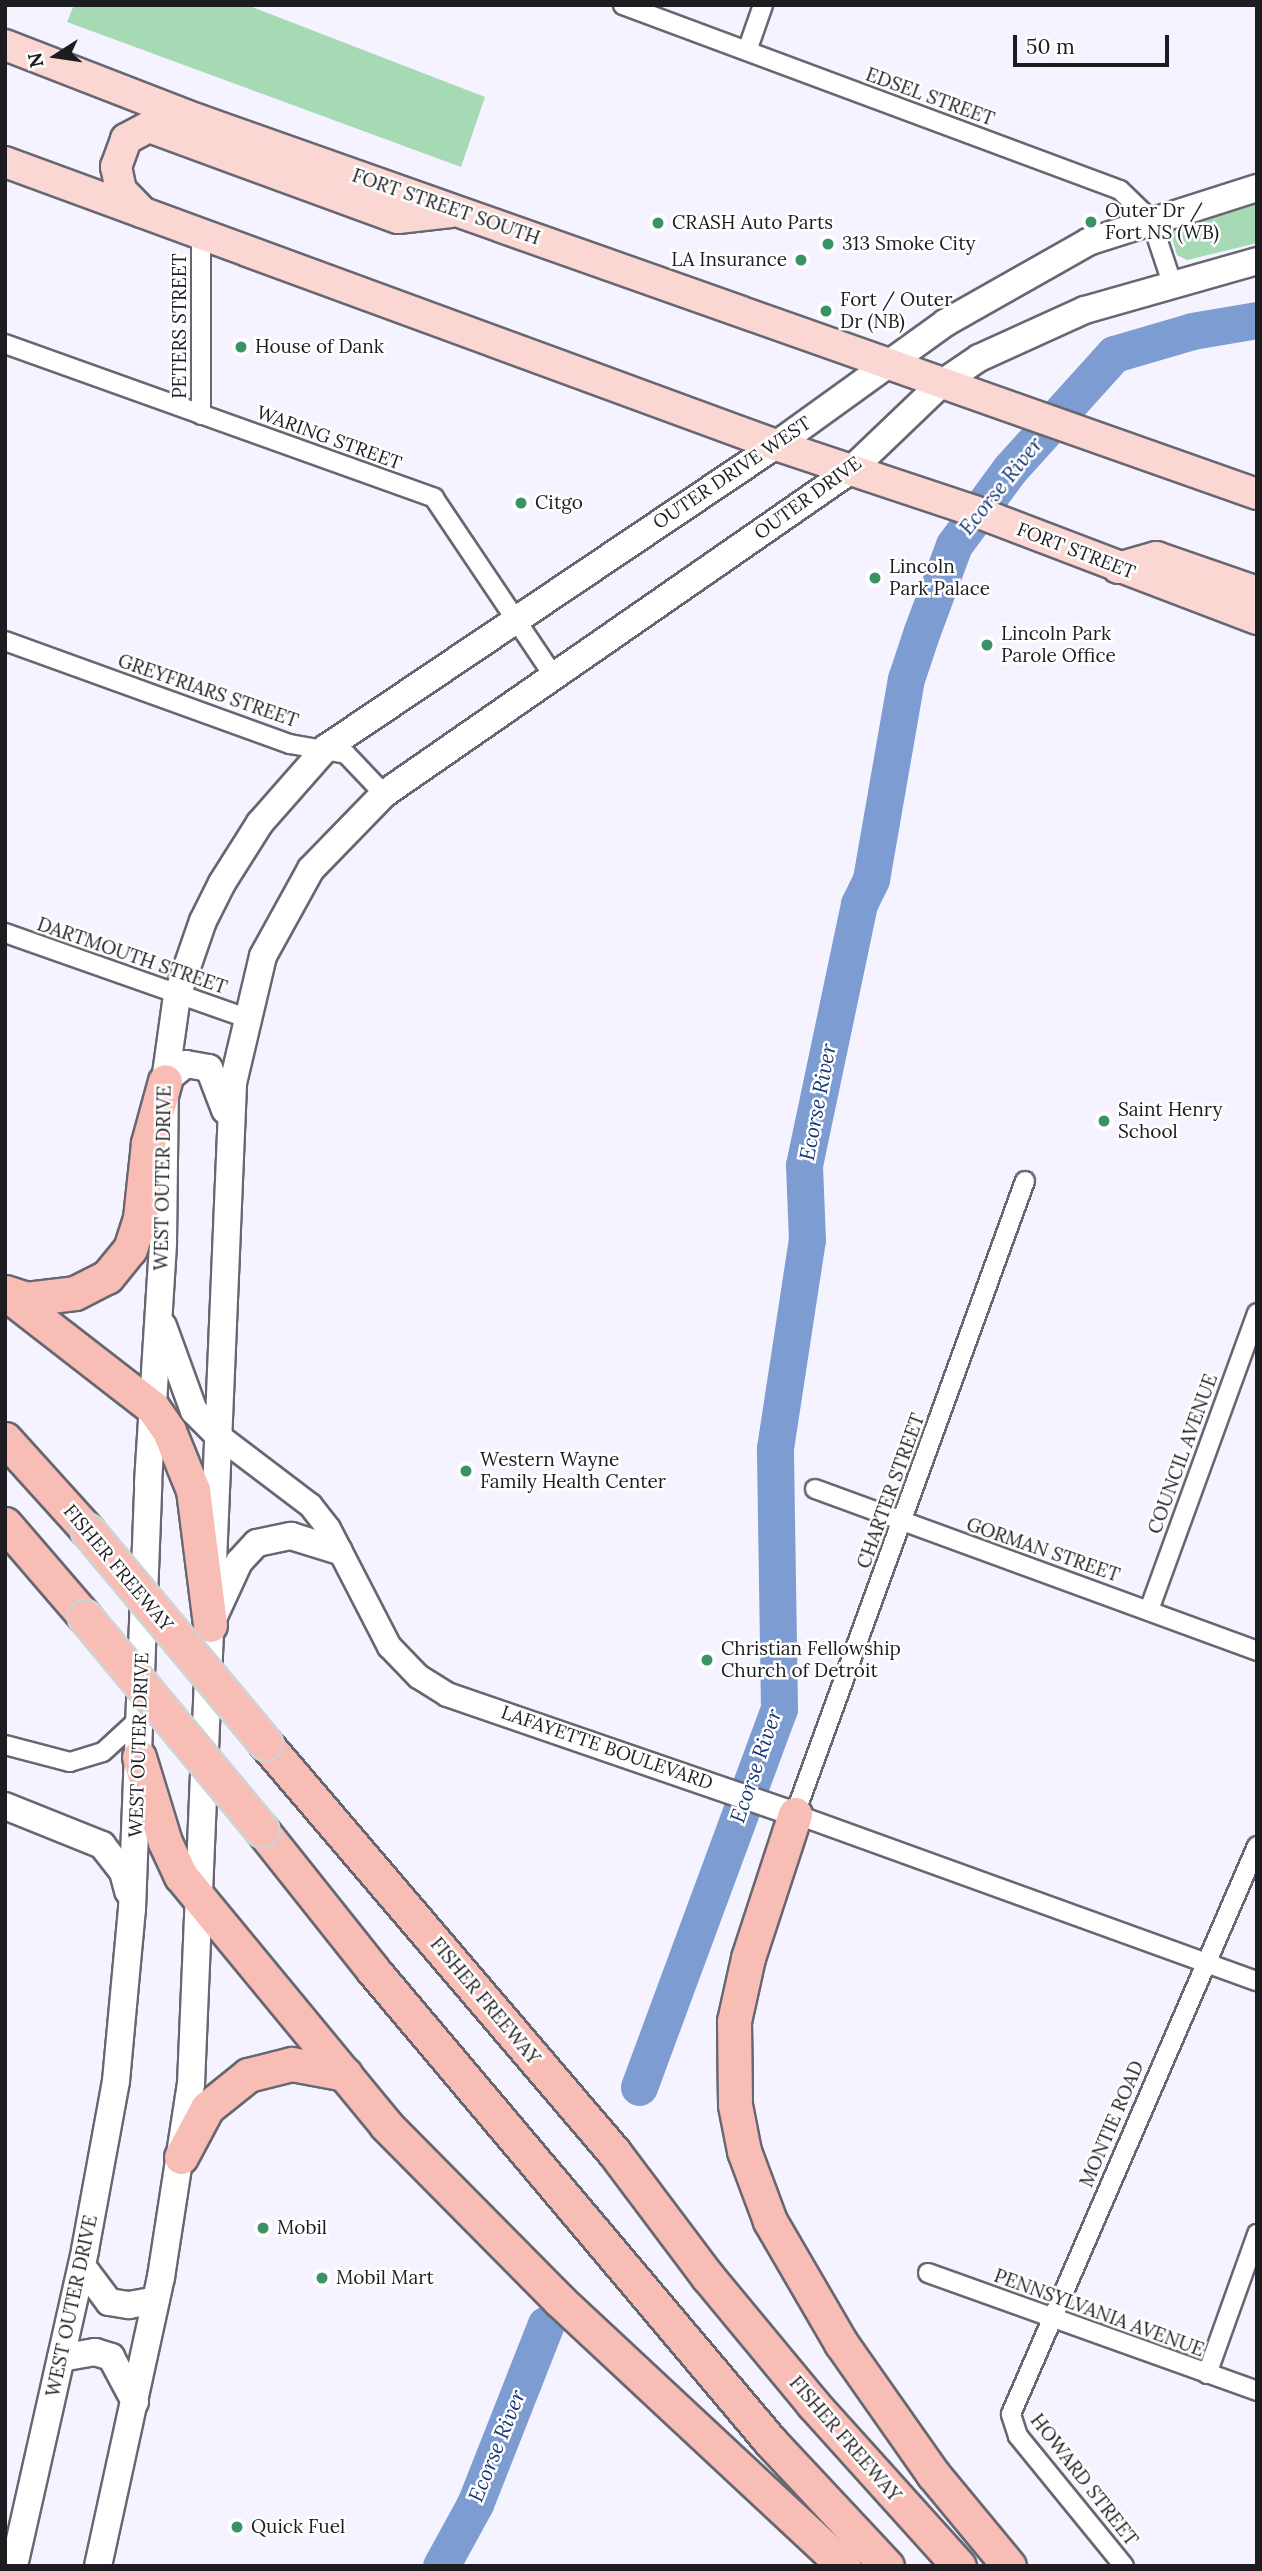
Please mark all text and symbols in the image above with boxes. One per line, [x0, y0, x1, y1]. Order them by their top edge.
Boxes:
north arrow [21, 21, 91, 91]
scale bar [1017, 21, 1173, 65]
text: 50 m [1026, 33, 1075, 60]
text: N [22, 51, 49, 70]
street label: EDSEL STREET [863, 63, 997, 131]
street label: FORT STREET SOUTH [349, 164, 543, 250]
place label: Outer Dr / Fort NS (WB) [1105, 200, 1219, 244]
place label: CRASH Auto Parts [672, 212, 833, 234]
marker: Outer Dr / Fort NS (WB) [1083, 214, 1099, 230]
marker: CRASH Auto Parts [650, 215, 666, 231]
place label: 313 Smoke City [842, 233, 976, 255]
marker: 313 Smoke City [820, 236, 836, 252]
place label: LA Insurance [671, 249, 787, 271]
marker: LA Insurance [793, 252, 809, 268]
street label: PETERS STREET [169, 253, 191, 399]
place label: Fort / Outer Dr (NB) [840, 289, 952, 333]
marker: Fort / Outer Dr (NB) [818, 303, 834, 319]
place label: House of Dank [255, 336, 384, 358]
marker: House of Dank [233, 339, 249, 355]
street label: WARING STREET [253, 401, 405, 475]
street label: OUTER DRIVE WEST [649, 412, 815, 534]
water label: Ecorse River [954, 432, 1048, 540]
street label: OUTER DRIVE [750, 452, 866, 544]
place label: Citgo [535, 492, 583, 514]
marker: Citgo [513, 495, 529, 511]
street label: FORT STREET [1014, 518, 1138, 584]
place label: Lincoln Park Palace [889, 556, 990, 600]
marker: Lincoln Park Palace [867, 570, 883, 586]
place label: Lincoln Park Parole Office [1001, 623, 1116, 667]
marker: Lincoln Park Parole Office [979, 637, 995, 653]
street label: GREYFRIARS STREET [115, 649, 301, 733]
street label: DARTMOUTH STREET [34, 913, 230, 999]
water label: Ecorse River [794, 1041, 842, 1163]
street label: WEST OUTER DRIVE [150, 1085, 176, 1271]
place label: Saint Henry School [1118, 1099, 1222, 1143]
marker: Saint Henry School [1096, 1113, 1112, 1129]
street label: COUNCIL AVENUE [1143, 1371, 1223, 1537]
street label: CHARTER STREET [852, 1410, 930, 1572]
place label: Western Wayne Family Health Center [480, 1449, 666, 1493]
marker: Western Wayne Family Health Center [458, 1463, 474, 1479]
street label: FISHER FREEWAY [58, 1500, 178, 1636]
street label: GORMAN STREET [963, 1513, 1123, 1587]
place label: Christian Fellowship Church of Detroit [721, 1638, 901, 1682]
street label: WEST OUTER DRIVE [124, 1652, 154, 1838]
marker: Christian Fellowship Church of Detroit [699, 1652, 715, 1668]
street label: LAFAYETTE BOULEVARD [498, 1701, 716, 1795]
water label: Ecorse River [725, 1706, 787, 1826]
street label: FISHER FREEWAY [425, 1933, 545, 2069]
street label: MONTIE ROAD [1075, 2057, 1149, 2191]
street label: WEST OUTER DRIVE [42, 2213, 102, 2399]
place label: Mobil [277, 2217, 327, 2239]
marker: Mobil [255, 2220, 271, 2236]
street label: PENNSYLVANIA AVENUE [991, 2264, 1207, 2362]
place label: Mobil Mart [336, 2267, 434, 2289]
marker: Mobil Mart [314, 2270, 330, 2286]
street label: FISHER FREEWAY [784, 2372, 906, 2506]
water label: Ecorse River [463, 2386, 531, 2506]
street label: HOWARD STREET [1025, 2409, 1143, 2551]
place label: Quick Fuel [251, 2516, 345, 2538]
marker: Quick Fuel [229, 2519, 245, 2535]

